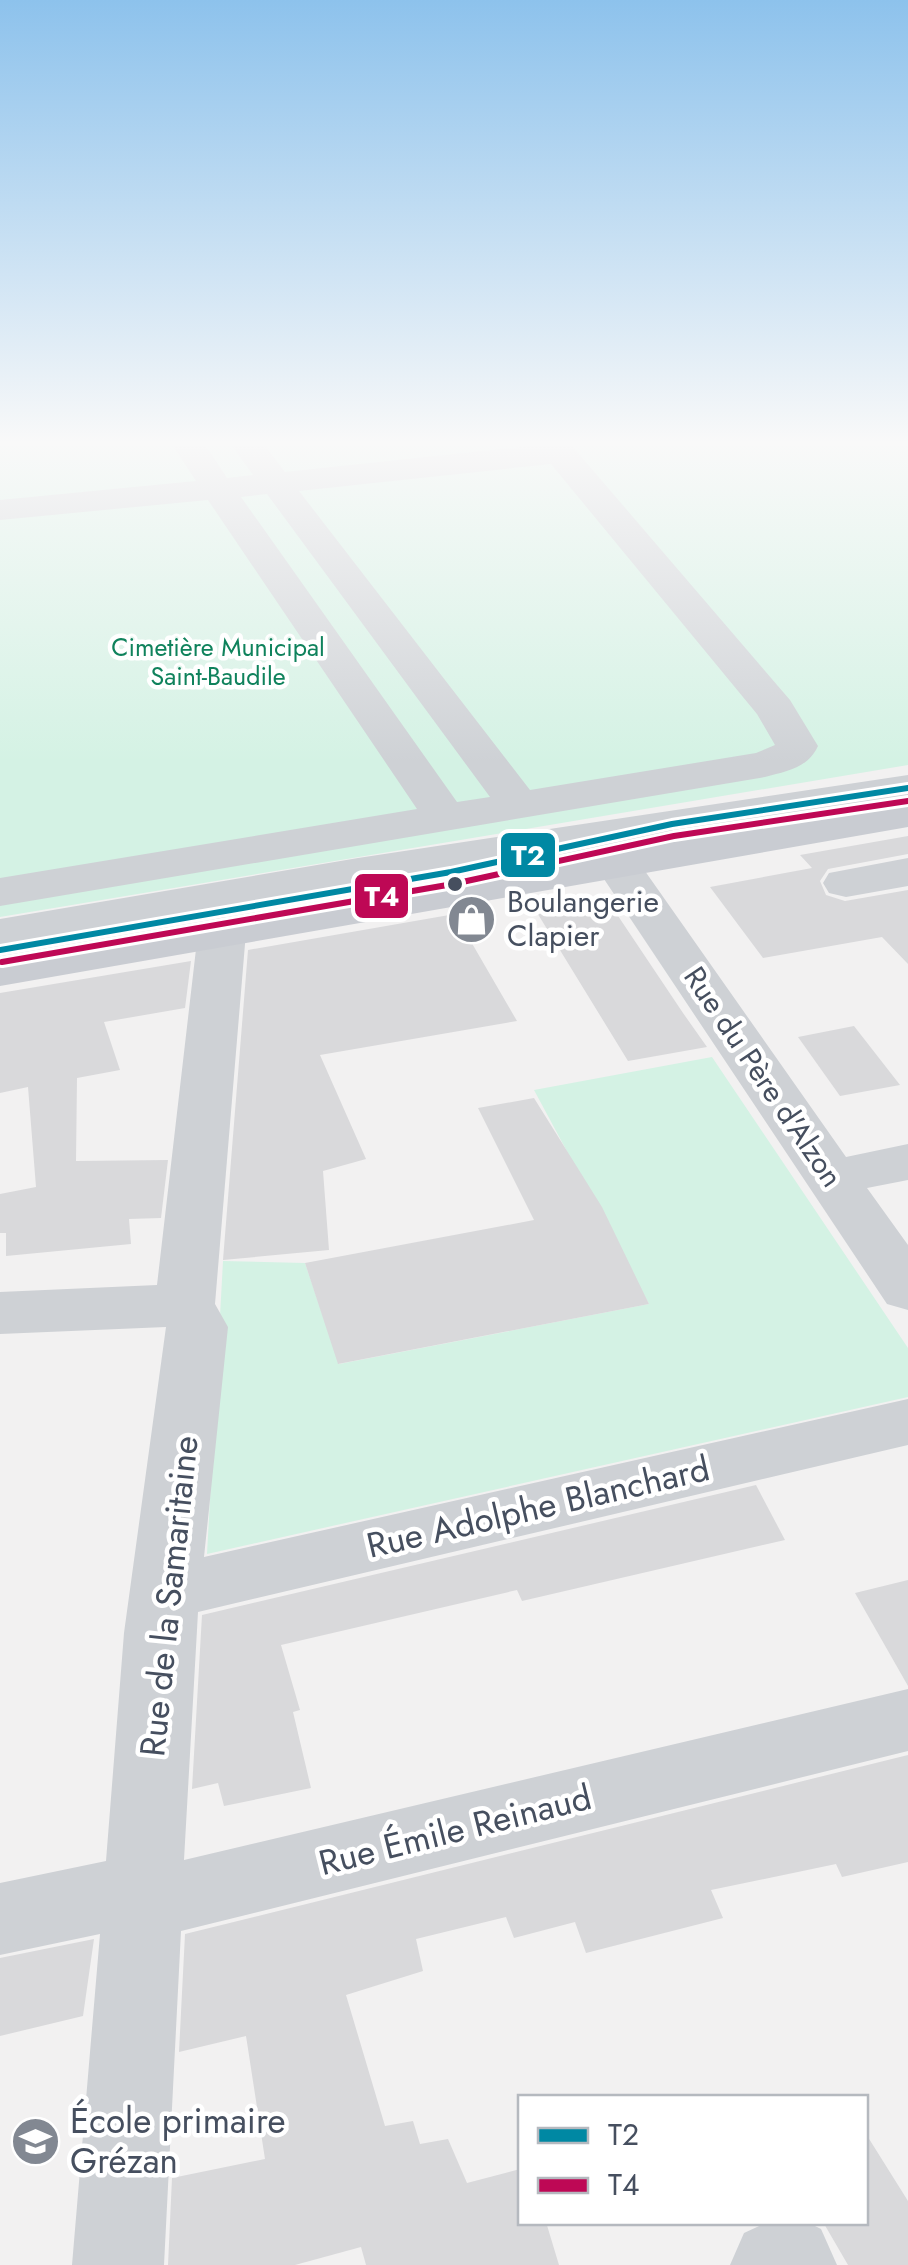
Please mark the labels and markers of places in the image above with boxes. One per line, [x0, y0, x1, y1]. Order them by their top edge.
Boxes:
unlabelled marker [445, 874, 465, 894]
place label: Boulangerie Clapier [507, 880, 659, 957]
shop icon: Boulangerie Clapier [446, 893, 498, 945]
place label: École primaire Grézan [70, 2096, 285, 2186]
school or university icon: École primaire Grézan [9, 2115, 61, 2167]

